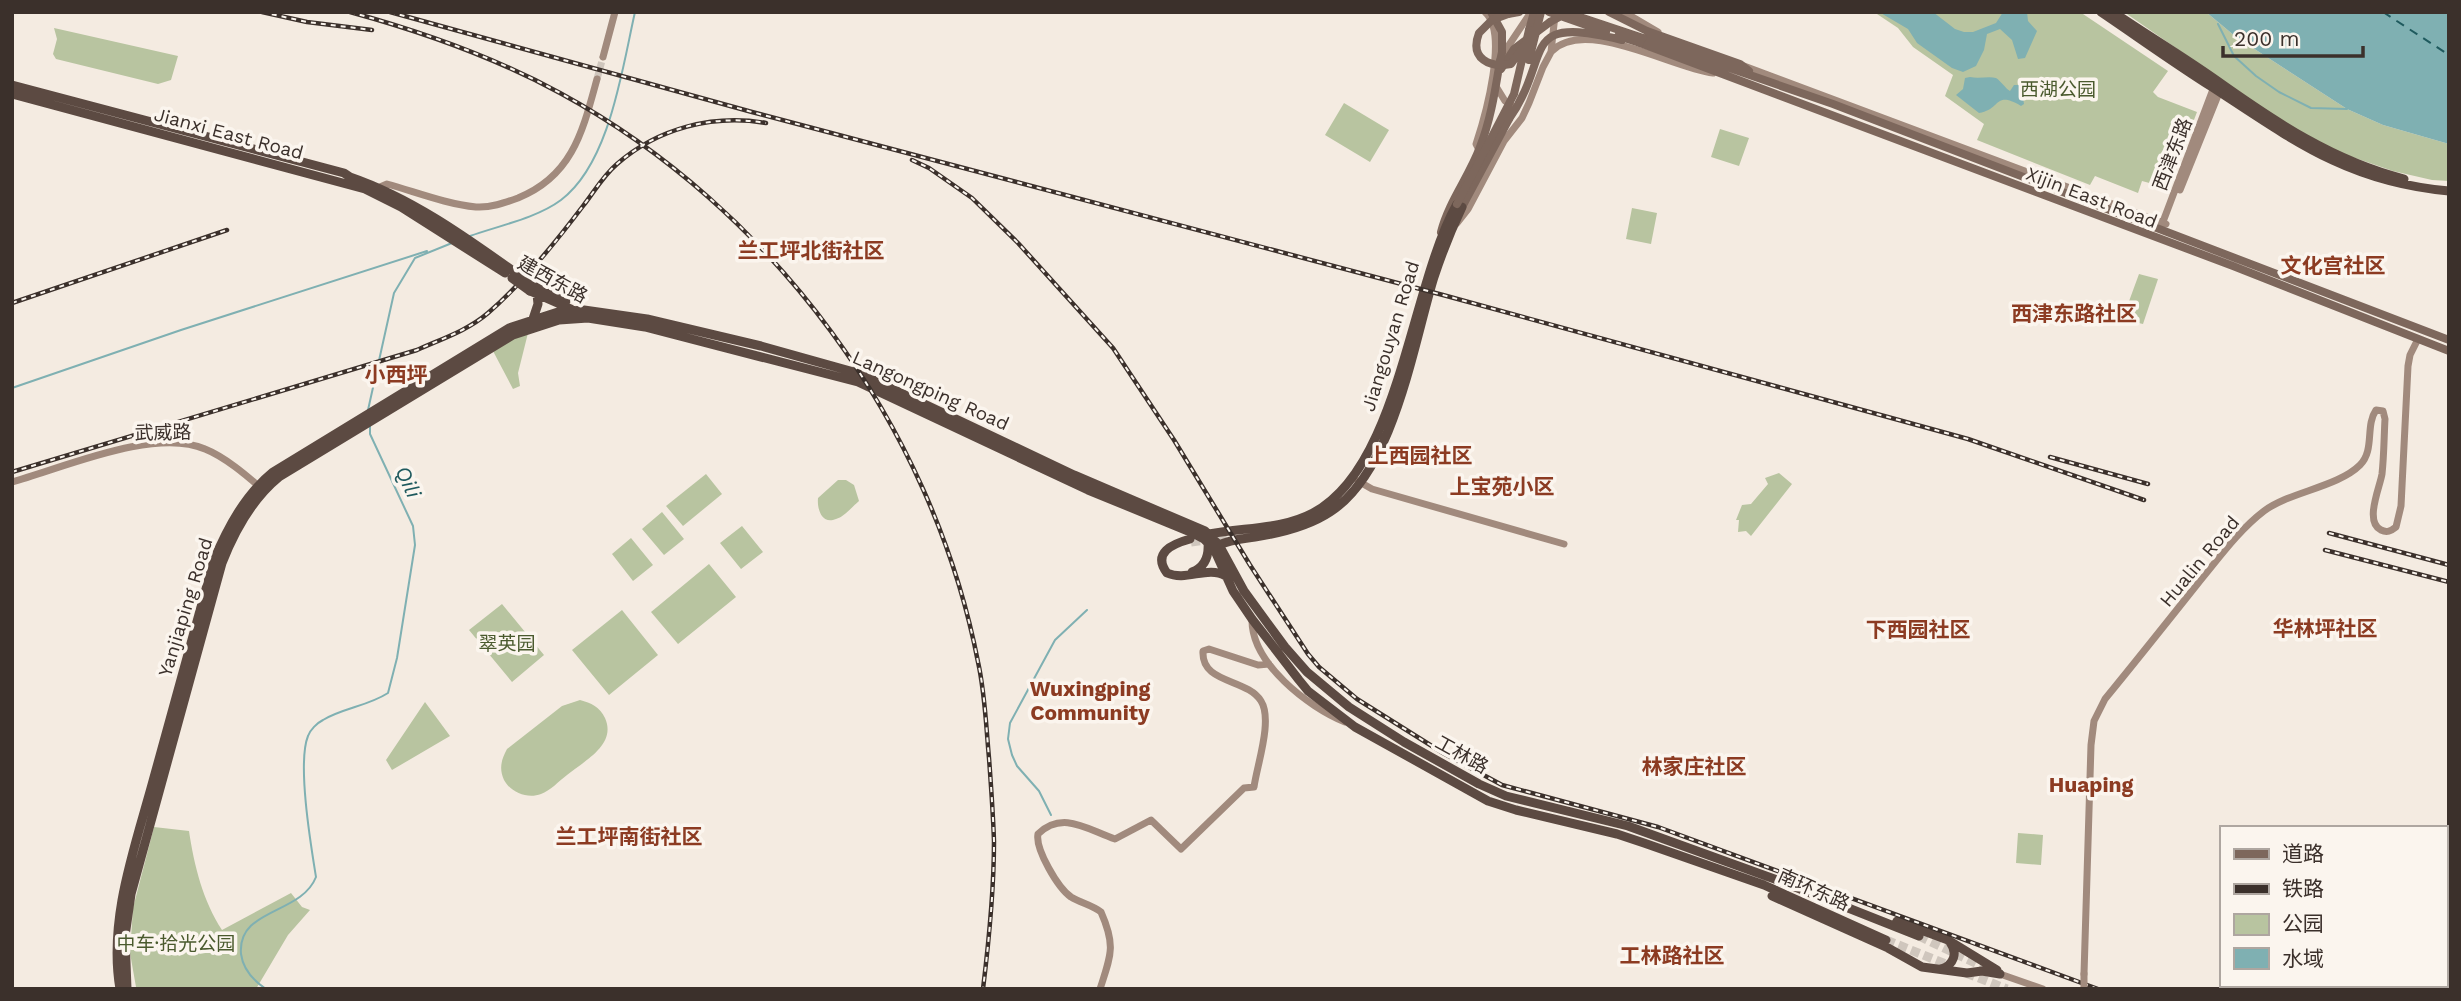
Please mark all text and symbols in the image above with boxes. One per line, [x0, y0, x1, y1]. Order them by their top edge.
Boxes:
scale bar [2223, 14, 2363, 58]
text: 200 m [2234, 26, 2300, 51]
park label: 西湖公园 [2020, 78, 2096, 101]
street label: Jianxi East Road [152, 102, 306, 164]
street label: 西津东路 [2148, 115, 2197, 194]
street label: Xijin East Road [2023, 162, 2161, 233]
district label: 兰工坪北街社区 [738, 238, 885, 263]
street label: 建西东路 [514, 251, 592, 308]
district label: 文化宫社区 [2281, 253, 2386, 278]
street label: Jiangouyan Road [1357, 258, 1424, 414]
district label: 西津东路社区 [2011, 301, 2137, 326]
street label: Langongping Road [849, 346, 1013, 435]
district label: 小西坪 [365, 362, 428, 387]
street label: 武威路 [134, 421, 192, 444]
district label: 上西园社区 [1368, 443, 1473, 468]
water label: Qili [390, 462, 427, 502]
district label: 上宝苑小区 [1450, 474, 1555, 499]
street label: Hualin Road [2155, 511, 2244, 612]
street label: Yanjiaping Road [153, 535, 218, 680]
district label: 华林坪社区 [2273, 616, 2378, 641]
district label: 下西园社区 [1866, 617, 1971, 642]
park label: 翠英园 [478, 632, 536, 655]
district label: Wuxingping Community [1030, 676, 1151, 725]
street label: 工林路 [1431, 731, 1492, 778]
district label: 林家庄社区 [1642, 754, 1747, 779]
district label: Huaping [2049, 772, 2134, 797]
district label: 兰工坪南街社区 [556, 824, 703, 849]
legend [2220, 826, 2447, 987]
text: 道路 [2282, 841, 2324, 866]
street label: 南环东路 [1774, 863, 1853, 915]
text: 铁路 [2282, 876, 2324, 901]
text: 公园 [2282, 911, 2324, 936]
park label: 中车·拾光公园 [117, 932, 235, 955]
district label: 工林路社区 [1620, 943, 1725, 968]
text: 水域 [2282, 946, 2324, 971]

